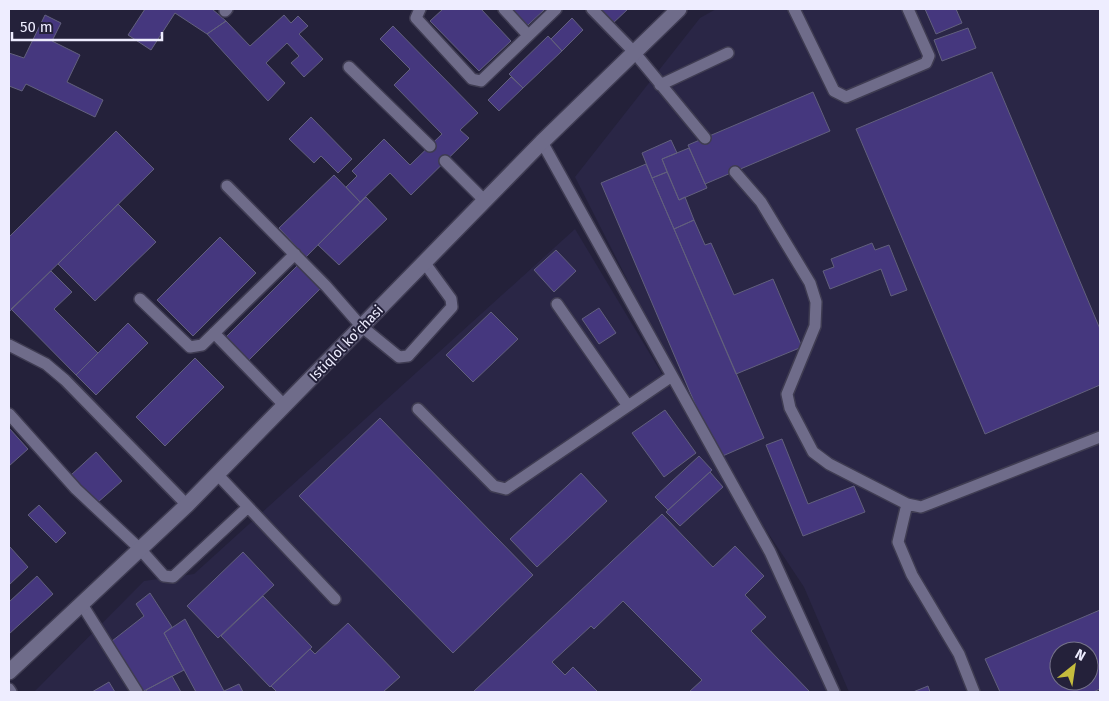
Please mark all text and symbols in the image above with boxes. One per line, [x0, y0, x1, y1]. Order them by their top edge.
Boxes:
scale bar [12, 10, 162, 42]
text: 50 m [20, 18, 53, 36]
street label: Istiqlol ko'chasi [306, 302, 387, 385]
north arrow [1049, 641, 1099, 691]
text: N [1072, 645, 1089, 665]

